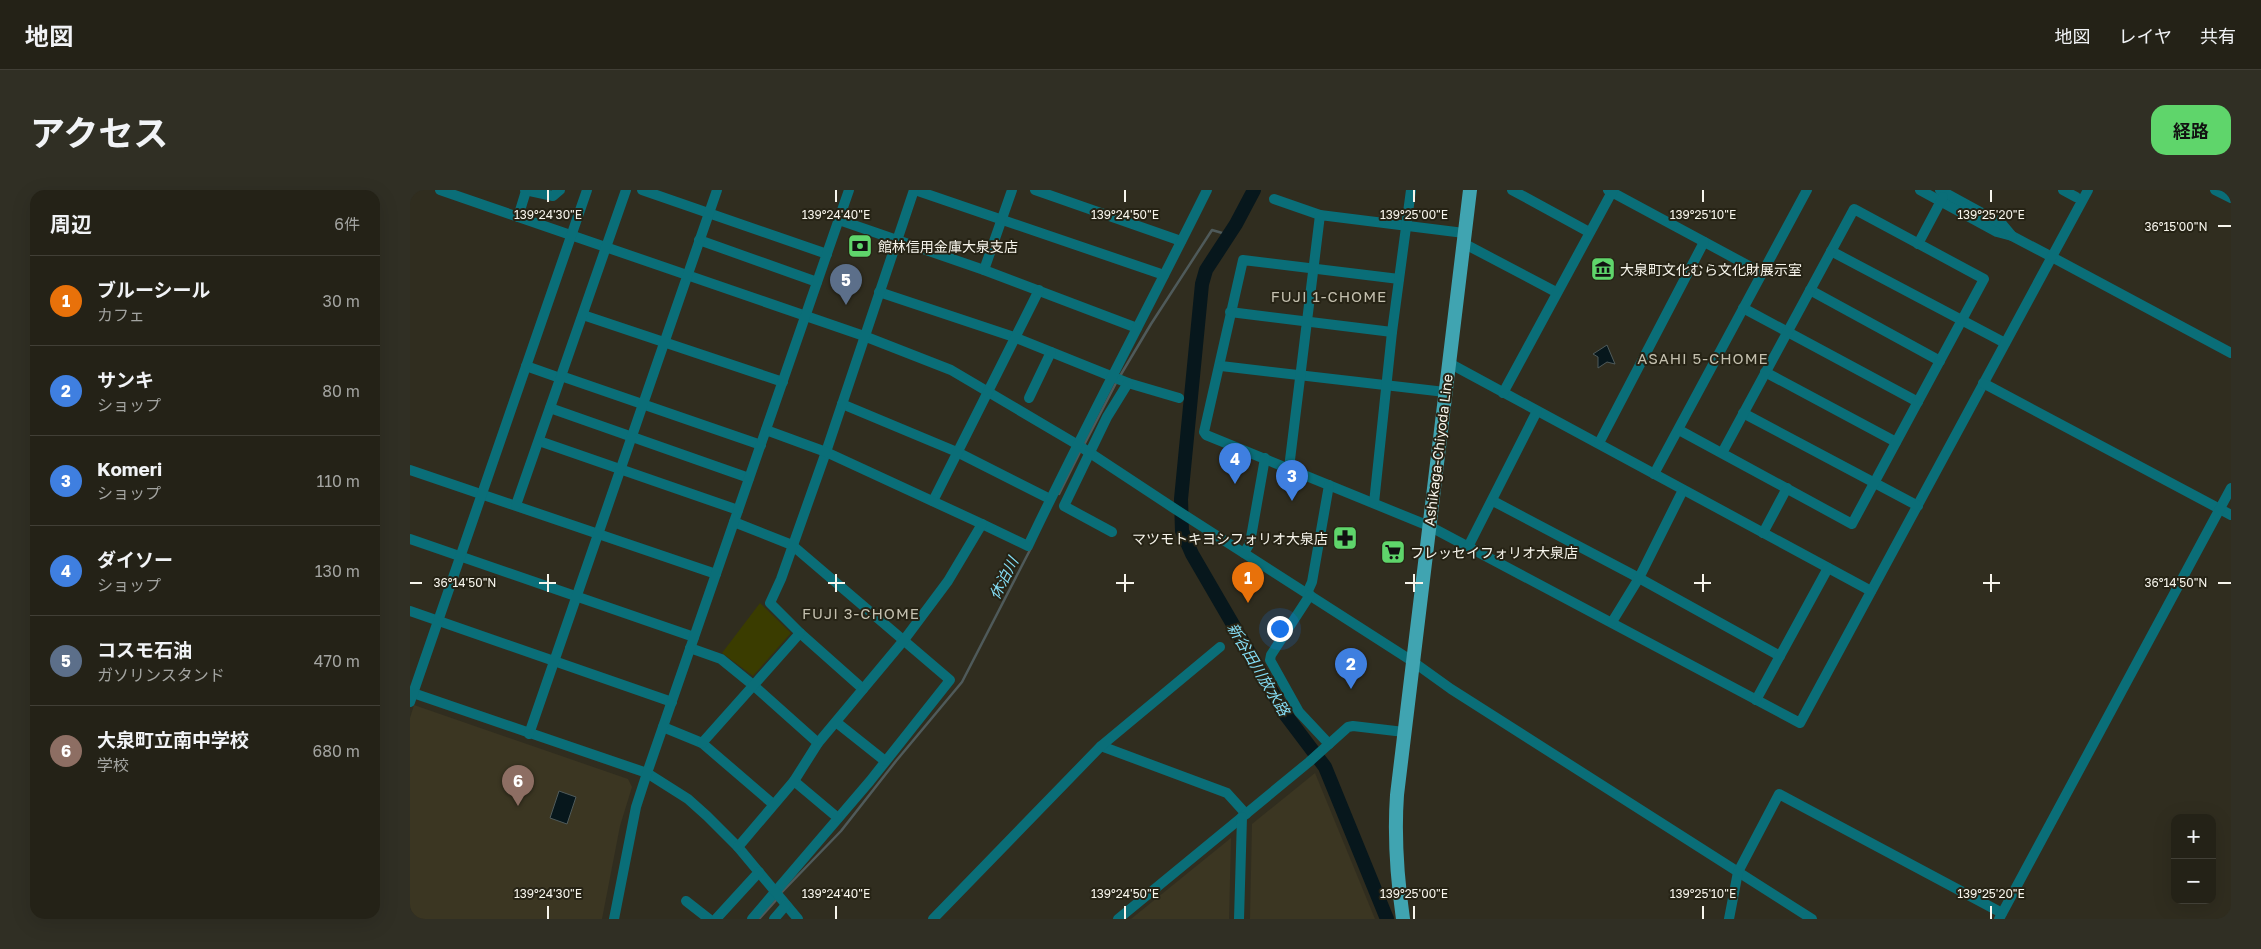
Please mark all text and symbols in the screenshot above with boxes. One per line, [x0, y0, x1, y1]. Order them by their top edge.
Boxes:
text: 地図 [25, 21, 73, 50]
text: 地図 [2055, 25, 2091, 47]
text: レイヤ [2119, 25, 2172, 47]
text: 共有 [2200, 25, 2236, 47]
button: 経路 [2151, 105, 2231, 155]
text: アクセス [30, 112, 168, 154]
text: 139°24'30"E [514, 207, 582, 222]
text: 139°24'40"E [802, 207, 870, 222]
text: 139°24'50"E [1091, 207, 1159, 222]
text: 139°25'00"E [1380, 207, 1448, 222]
text: 139°25'10"E [1670, 207, 1736, 222]
text: 139°25'20"E [1957, 207, 2025, 222]
text: 周辺 [50, 211, 92, 237]
text: 6件 [334, 214, 360, 234]
text: 36°15'00"N [2144, 219, 2208, 234]
bank icon: 館林信用金庫大泉支店 [847, 233, 873, 259]
place label: 館林信用金庫大泉支店 [878, 238, 1018, 255]
museum icon: 大泉町文化むら文化財展示室 [1590, 256, 1616, 282]
place label: 大泉町文化むら文化財展示室 [1620, 261, 1802, 278]
pin: 5 [830, 264, 862, 305]
text: ブルーシール [97, 278, 211, 301]
district label: FUJI 1-CHOME [1271, 287, 1387, 305]
text: 1 [62, 291, 70, 311]
text: 30 m [323, 291, 360, 311]
text: カフェ [97, 305, 145, 325]
district label: ASAHI 5-CHOME [1637, 349, 1769, 367]
text: サンキ [97, 368, 154, 391]
street label: Ashikaga-Chiyoda Line [1420, 373, 1456, 527]
text: 2 [61, 381, 71, 401]
text: 80 m [322, 381, 360, 401]
text: ショップ [97, 395, 161, 415]
pin: 4 [1219, 443, 1251, 484]
text: Komeri [97, 457, 162, 480]
pin: 3 [1276, 460, 1308, 501]
text: 3 [61, 471, 71, 491]
text: 110 m [316, 471, 360, 491]
text: ショップ [97, 483, 161, 503]
pharmacy icon: マツモトキヨシフォリオ大泉店 [1332, 525, 1358, 551]
place label: マツモトキヨシフォリオ大泉店 [1132, 530, 1328, 547]
supermarket icon: フレッセイフォリオ大泉店 [1380, 539, 1406, 565]
place label: フレッセイフォリオ大泉店 [1410, 544, 1578, 561]
text: ダイソー [97, 548, 173, 571]
water label: 休泊川 [985, 552, 1022, 602]
text: 4 [61, 561, 71, 581]
text: 130 m [315, 561, 360, 581]
pin: 1 [1232, 562, 1264, 603]
text: ショップ [97, 575, 161, 595]
text: 36°14'50"N [434, 575, 496, 590]
text: 36°14'50"N [2145, 575, 2207, 590]
district label: FUJI 3-CHOME [802, 604, 920, 622]
your location [1267, 616, 1293, 642]
water label: 新谷田川放水路 [1224, 619, 1295, 720]
text: コスモ石油 [97, 638, 192, 661]
pin: 2 [1335, 648, 1367, 689]
text: 5 [61, 651, 71, 671]
text: 470 m [314, 651, 360, 671]
text: ガソリンスタンド [97, 665, 225, 685]
text: 大泉町立南中学校 [97, 728, 249, 751]
text: 6 [61, 741, 71, 761]
text: 680 m [312, 741, 360, 761]
text: 学校 [97, 755, 129, 775]
pin: 6 [502, 765, 534, 806]
map controls [2171, 814, 2216, 904]
button: + [2171, 814, 2216, 859]
button: − [2171, 859, 2216, 904]
text: 139°24'30"E [514, 886, 582, 901]
text: 139°24'40"E [802, 886, 870, 901]
text: 139°24'50"E [1091, 886, 1159, 901]
text: 139°25'00"E [1380, 886, 1448, 901]
text: 139°25'10"E [1670, 886, 1736, 901]
text: 139°25'20"E [1957, 886, 2025, 901]

